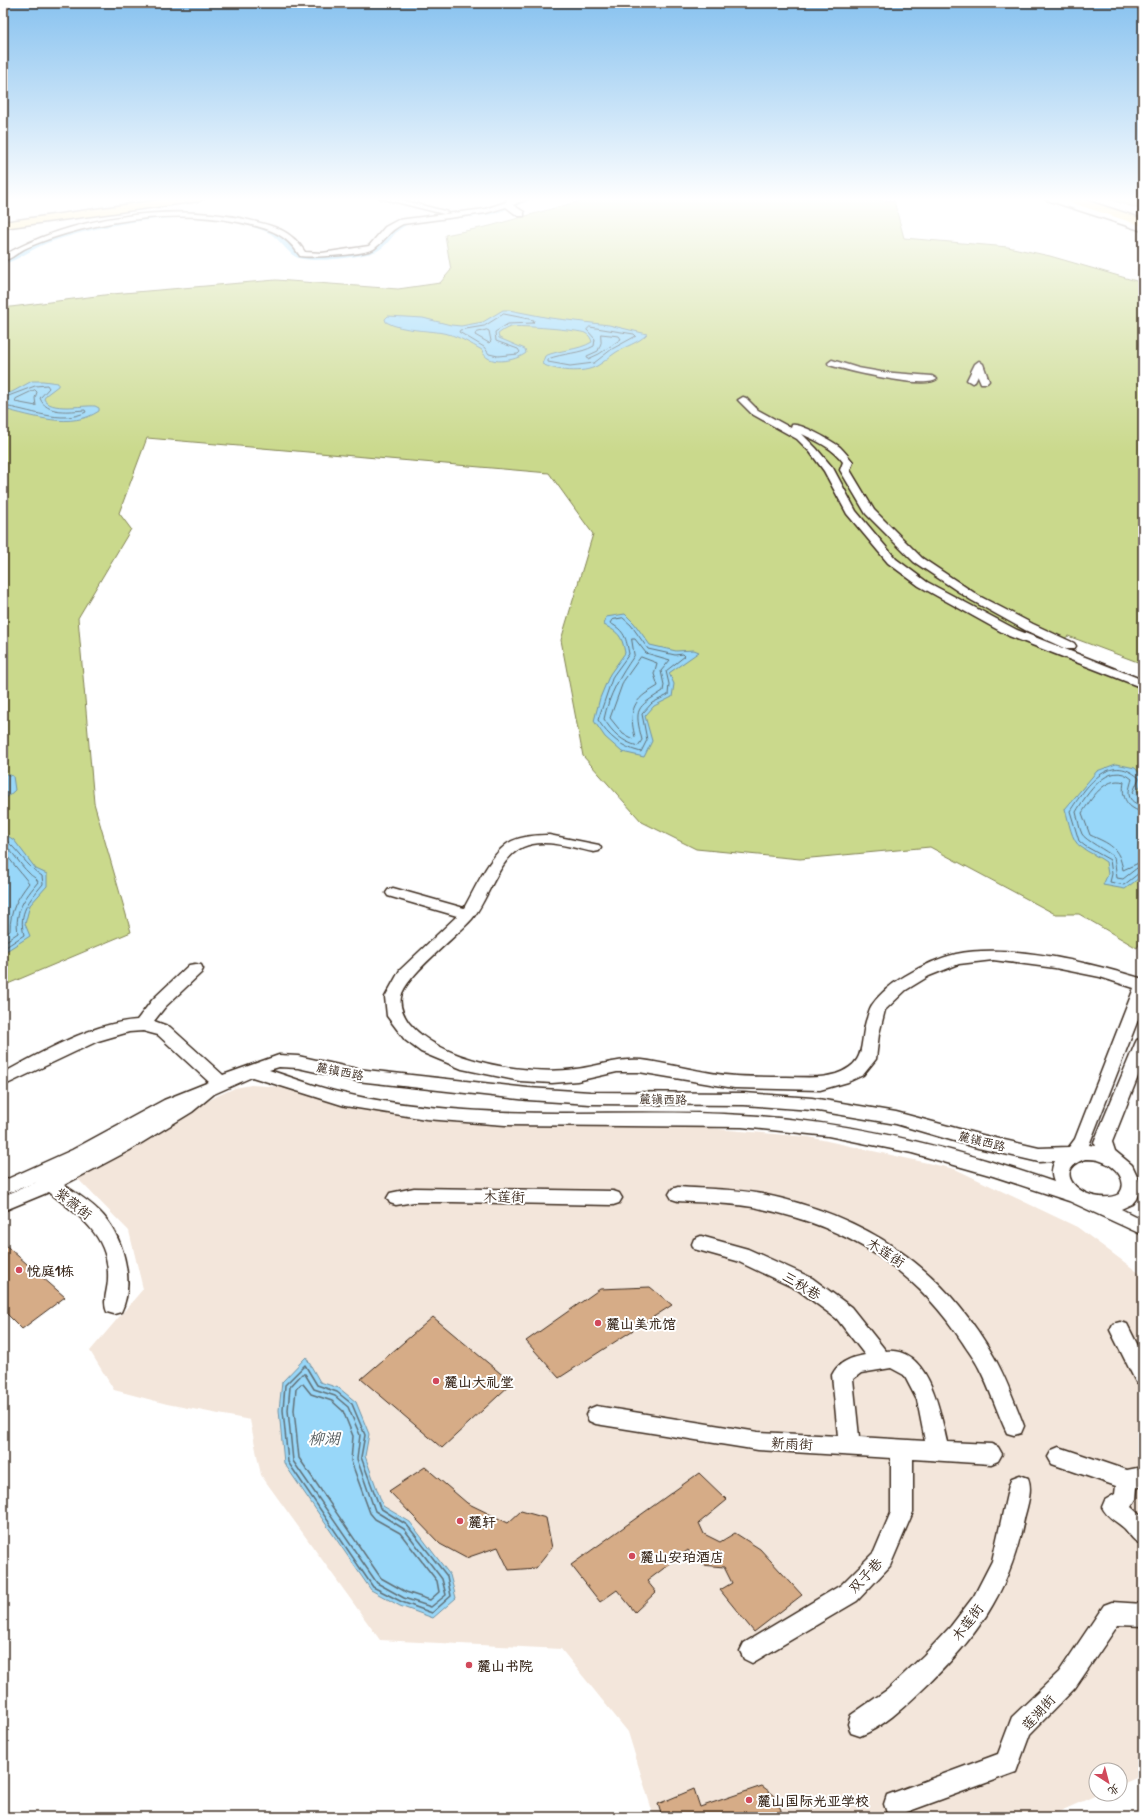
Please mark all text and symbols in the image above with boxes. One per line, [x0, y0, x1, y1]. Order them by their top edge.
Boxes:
street label: 麓镇西路 [315, 1058, 365, 1084]
street label: 麓镇西路 [639, 1090, 687, 1108]
street label: 麓镇西路 [957, 1127, 1007, 1155]
street label: 紫薇街 [52, 1183, 96, 1223]
street label: 木莲街 [483, 1186, 525, 1206]
street label: 木莲街 [863, 1233, 909, 1271]
place label: 悦庭1栋 [27, 1261, 74, 1280]
marker: 悦庭1栋 [14, 1265, 24, 1275]
street label: 三秋巷 [779, 1266, 826, 1304]
place label: 麓山美术馆 [606, 1314, 676, 1333]
marker: 麓山美术馆 [593, 1318, 603, 1328]
place label: 麓山大礼堂 [444, 1372, 514, 1391]
marker: 麓山大礼堂 [431, 1376, 441, 1386]
water label: 柳湖 [308, 1427, 342, 1449]
street label: 新雨街 [771, 1432, 813, 1454]
place label: 麓轩 [468, 1512, 496, 1531]
marker: 麓轩 [455, 1516, 465, 1526]
place label: 麓山安珀酒店 [640, 1547, 724, 1566]
marker: 麓山安珀酒店 [627, 1551, 637, 1561]
street label: 双子巷 [844, 1552, 887, 1597]
street label: 木莲街 [947, 1600, 987, 1644]
place label: 麓山书院 [477, 1656, 533, 1675]
marker: 麓山书院 [464, 1660, 474, 1670]
street label: 莲湖街 [1017, 1690, 1059, 1734]
north arrow [1088, 1762, 1128, 1802]
text: 北 [1105, 1781, 1122, 1799]
place label: 麓山国际光亚学校 [757, 1791, 869, 1810]
marker: 麓山国际光亚学校 [744, 1795, 754, 1805]

